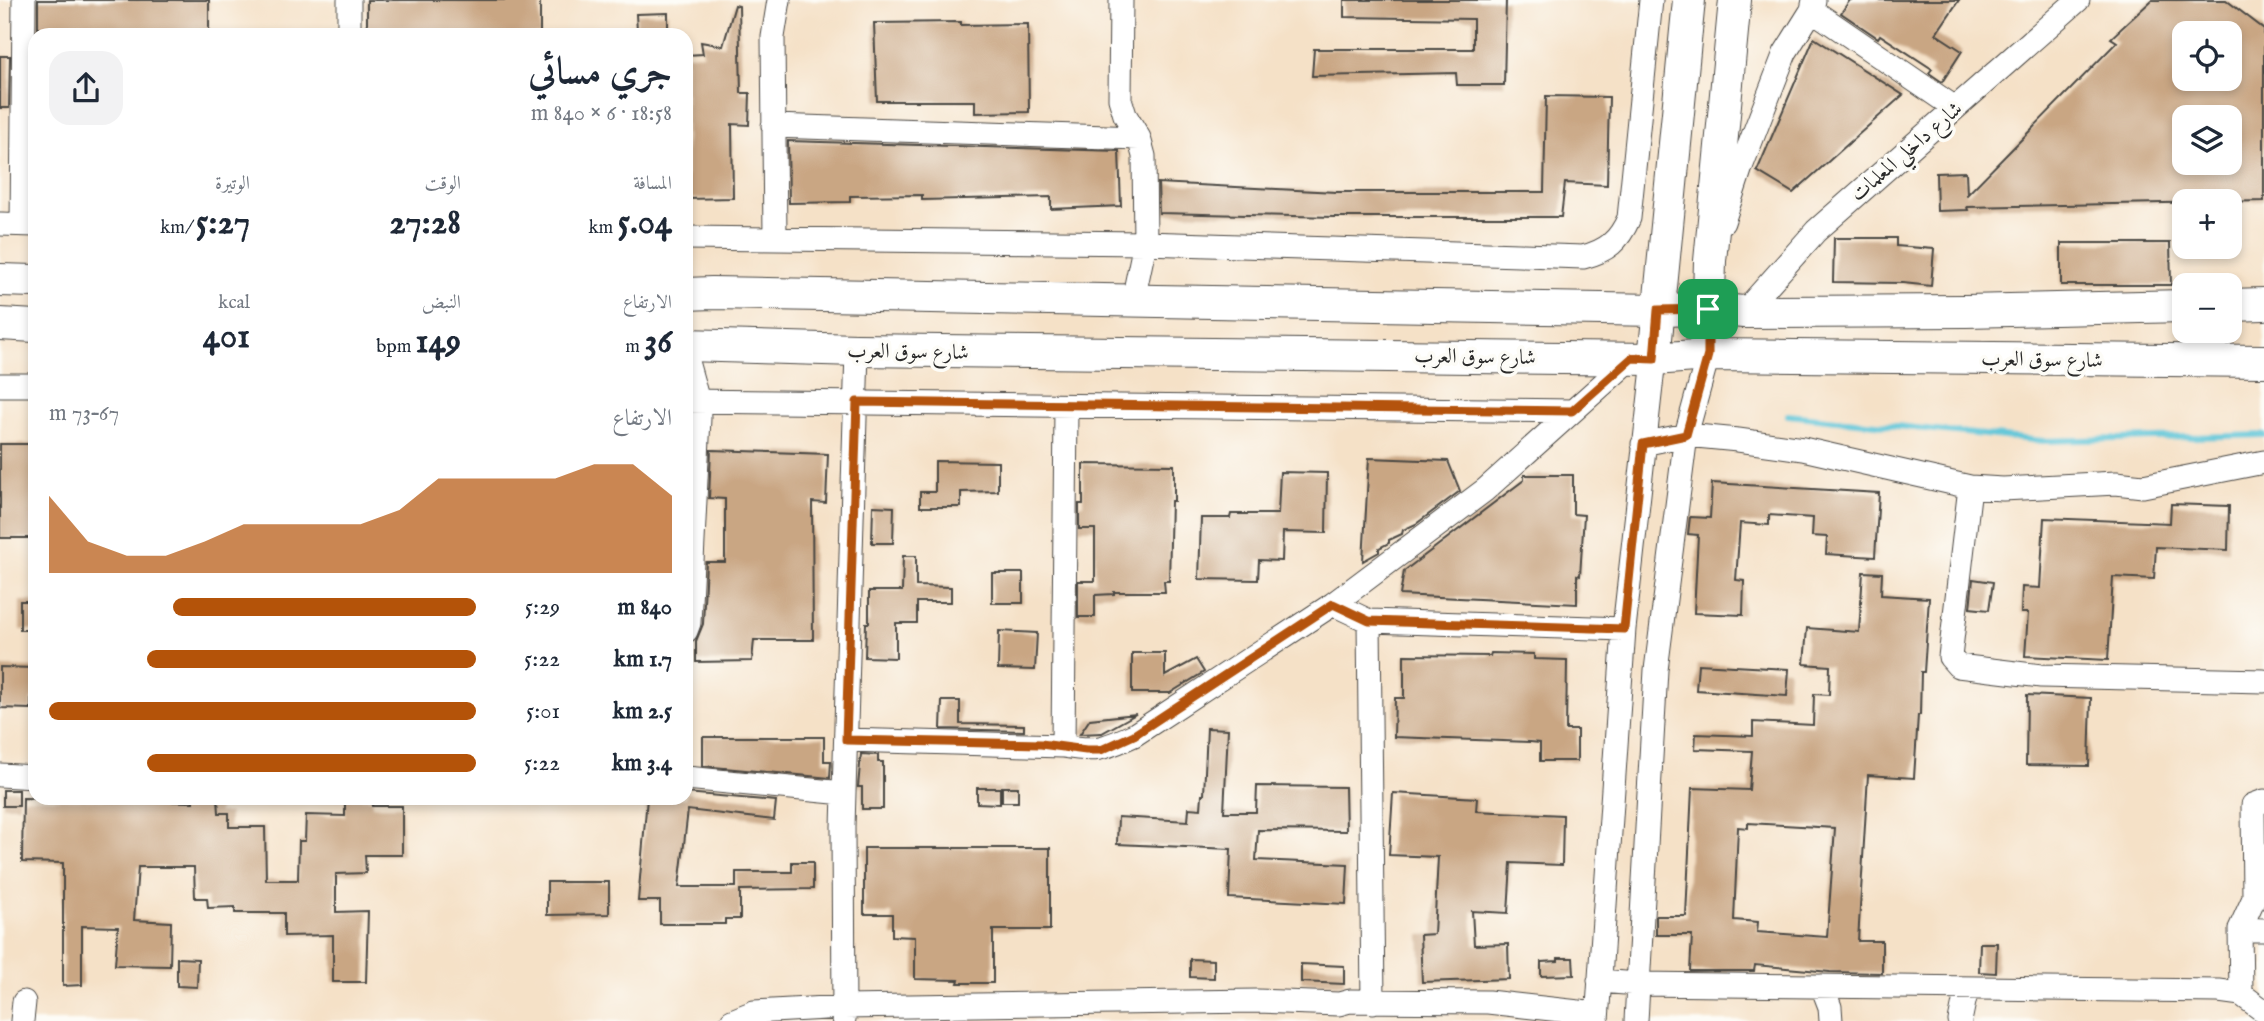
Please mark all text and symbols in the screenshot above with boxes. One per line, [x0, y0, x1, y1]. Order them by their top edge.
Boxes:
map controls [2172, 21, 2242, 343]
button: locate [2172, 21, 2242, 91]
text: جري مسائي [528, 49, 672, 97]
button: share [49, 51, 123, 125]
street label: شارع داخلي المعلمات [1845, 96, 1972, 212]
text: 18:58 · 6 × 840 m [531, 99, 672, 128]
button: layers [2172, 105, 2242, 175]
text: الوتيرة [215, 172, 250, 196]
text: الوقت [425, 172, 461, 196]
text: المسافة [633, 172, 672, 196]
button: + [2172, 189, 2242, 259]
text: 5:27 [196, 201, 250, 246]
text: 27:28 [389, 201, 461, 246]
text: 5.04 [617, 201, 672, 246]
text: /km [160, 216, 196, 240]
text: km [588, 216, 617, 240]
button: − [2172, 273, 2242, 343]
pin [1678, 279, 1738, 339]
icon: arrive [1689, 290, 1727, 328]
text: kcal [218, 291, 250, 315]
text: النبض [422, 291, 461, 315]
text: الارتفاع [623, 291, 672, 315]
text: 401 [203, 315, 250, 360]
text: 149 [416, 320, 461, 365]
text: 36 [644, 320, 672, 365]
text: bpm [376, 335, 416, 359]
text: m [625, 335, 644, 359]
street label: شارع سوق العرب [847, 338, 969, 370]
street label: شارع سوق العرب [1414, 343, 1536, 375]
street label: شارع سوق العرب [1981, 346, 2103, 378]
text: 67–73 m [49, 399, 119, 428]
text: الارتفاع [612, 404, 672, 433]
text: 5:29 [525, 593, 560, 622]
text: 840 m [618, 593, 672, 622]
text: 5:22 [524, 645, 560, 674]
text: 1.7 km [614, 645, 672, 674]
text: 5:01 [526, 697, 560, 726]
text: 2.5 km [613, 697, 672, 726]
text: 5:22 [524, 749, 560, 778]
text: 3.4 km [612, 749, 672, 778]

